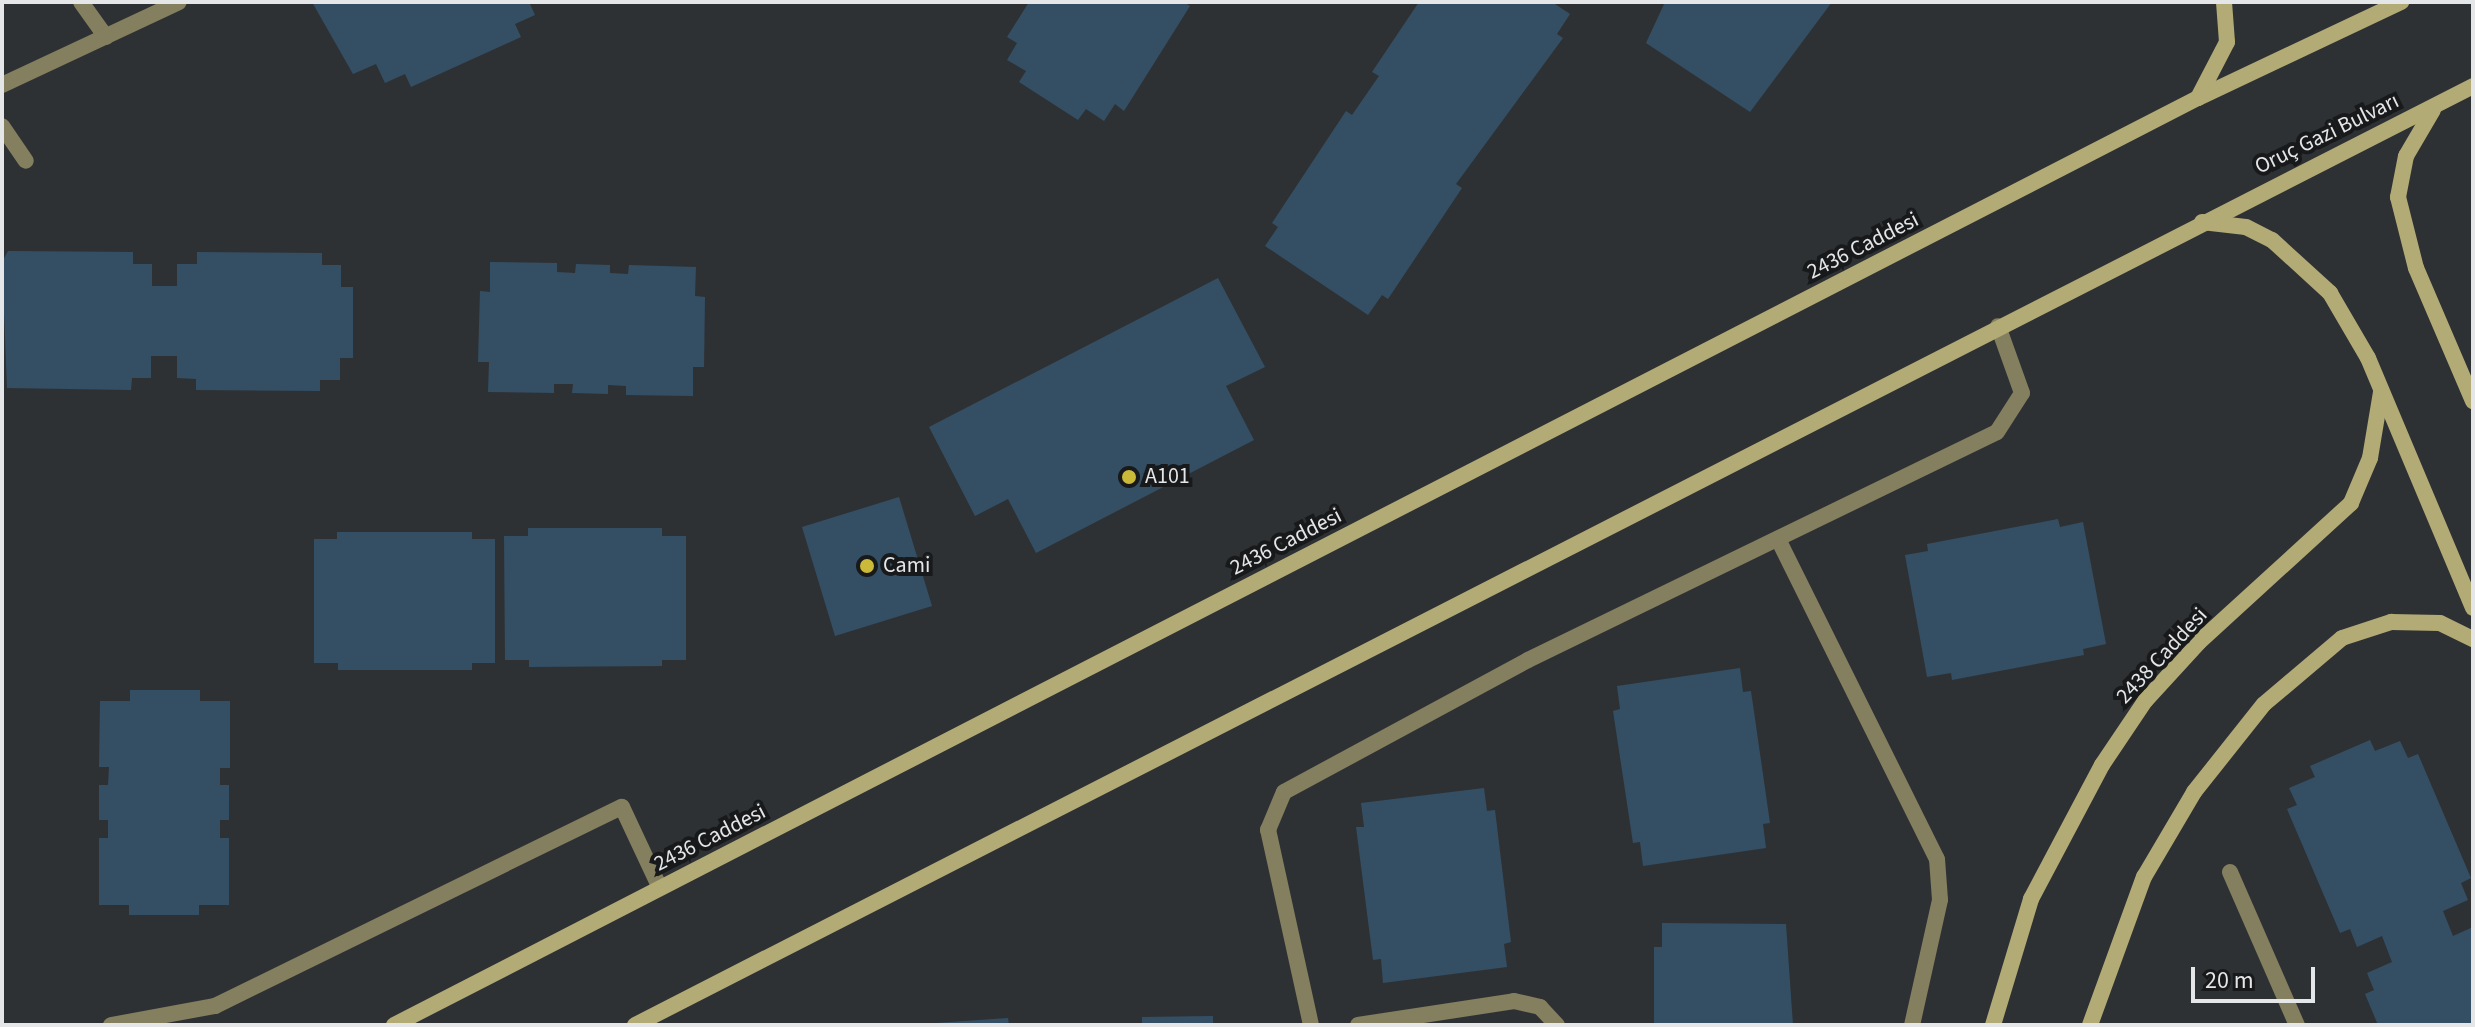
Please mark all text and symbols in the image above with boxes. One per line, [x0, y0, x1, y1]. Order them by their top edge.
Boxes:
street label: Oruç Gazi Bulvarı [2251, 88, 2403, 180]
street label: 2436 Caddesi [1803, 207, 1923, 285]
place label: A101 [1145, 464, 1190, 490]
marker: A101 [1120, 468, 1138, 486]
street label: 2436 Caddesi [1226, 503, 1346, 581]
place label: Cami [883, 553, 930, 579]
marker: Cami [858, 557, 876, 575]
street label: 2438 Caddesi [2111, 602, 2213, 710]
street label: 2436 Caddesi [650, 799, 770, 877]
scale bar [2195, 951, 2319, 1001]
text: 20 m [2205, 963, 2254, 998]

